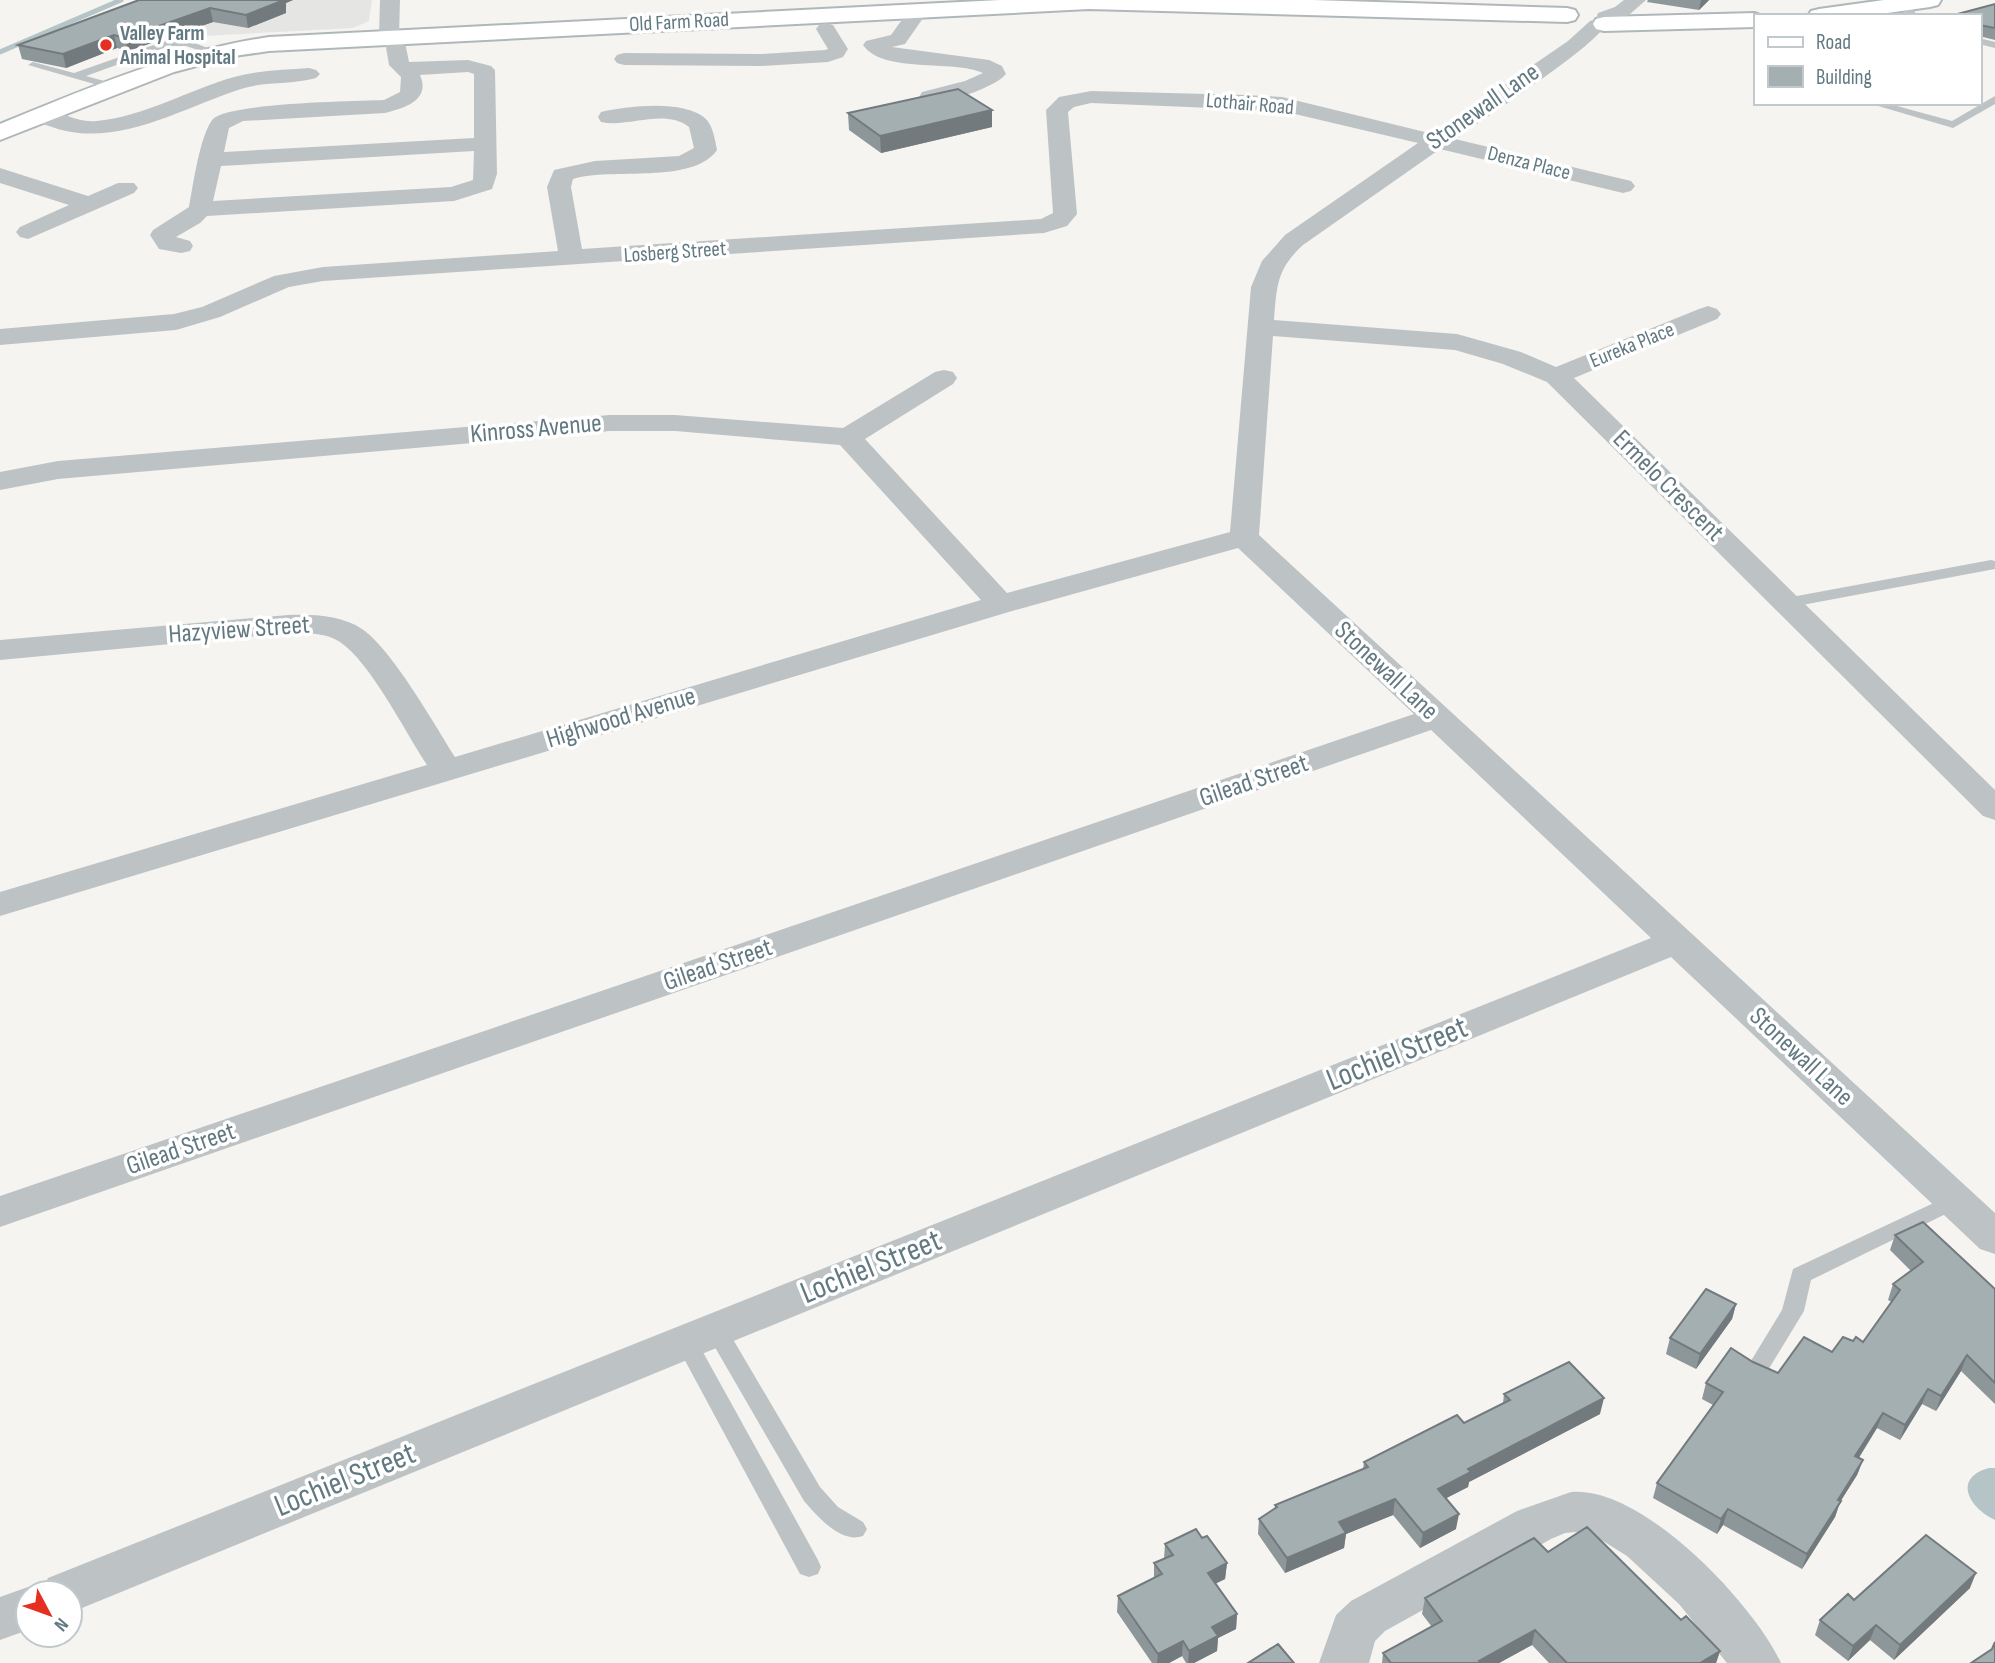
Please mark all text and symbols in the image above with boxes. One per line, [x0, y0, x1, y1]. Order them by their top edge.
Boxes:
street label: Old Farm Road [628, 7, 730, 37]
legend [1754, 14, 1981, 105]
place label: Valley Farm Animal Hospital [119, 21, 235, 70]
text: Road [1816, 30, 1851, 55]
marker: Valley Farm Animal Hospital [98, 37, 114, 53]
street label: Stonewall Lane [1421, 57, 1545, 157]
text: Building [1816, 65, 1872, 90]
street label: Lothair Road [1205, 88, 1295, 120]
street label: Denza Place [1485, 141, 1573, 185]
street label: Losberg Street [623, 236, 727, 268]
street label: Eureka Place [1586, 317, 1678, 373]
street label: Kinross Avenue [469, 408, 603, 450]
street label: Ermelo Crescent [1606, 424, 1730, 548]
street label: Hazyview Street [167, 610, 311, 650]
street label: Stonewall Lane [1328, 615, 1444, 727]
street label: Highwood Avenue [543, 681, 699, 755]
street label: Gilead Street [1196, 748, 1313, 814]
street label: Gilead Street [660, 932, 777, 998]
street label: Stonewall Lane [1743, 1001, 1859, 1113]
street label: Lochiel Street [1321, 1008, 1473, 1100]
street label: Gilead Street [123, 1116, 240, 1182]
street label: Lochiel Street [795, 1221, 947, 1313]
street label: Lochiel Street [269, 1434, 421, 1526]
north arrow [14, 1579, 84, 1649]
text: N [49, 1613, 73, 1636]

